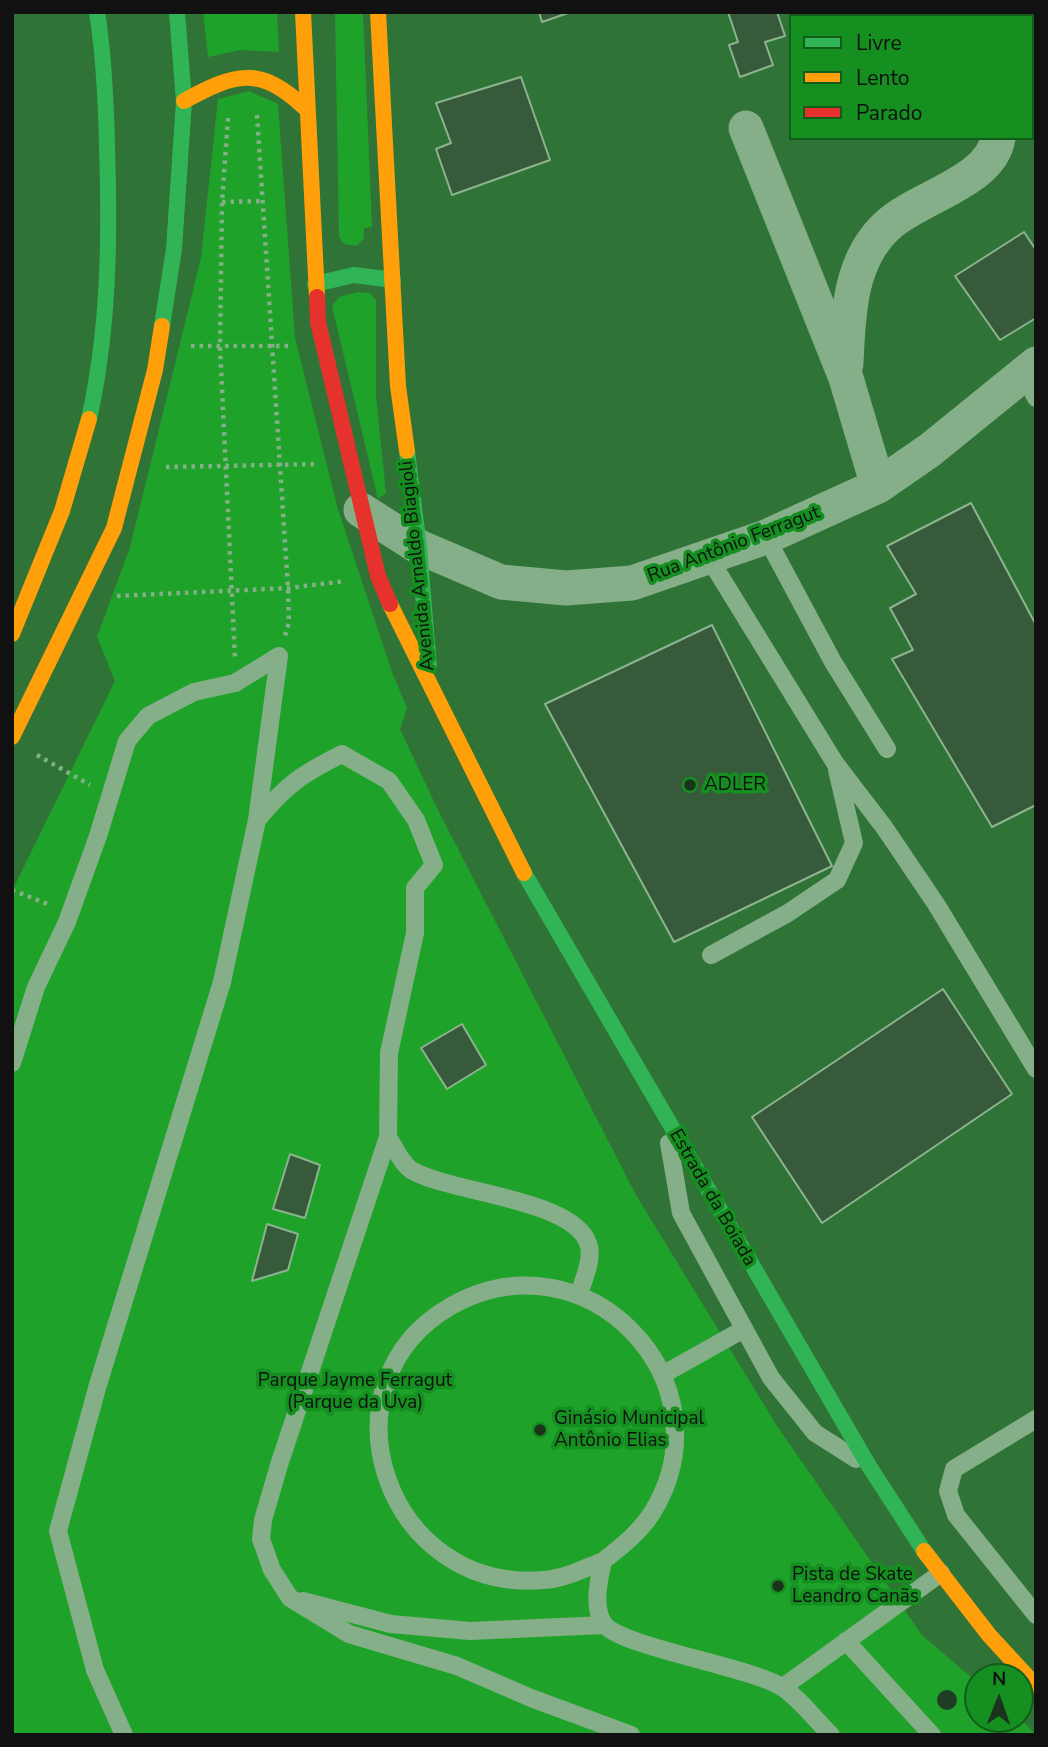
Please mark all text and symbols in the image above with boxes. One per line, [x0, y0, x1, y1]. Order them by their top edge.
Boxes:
legend [789, 14, 1034, 140]
text: Livre [856, 29, 902, 57]
text: Lento [856, 64, 909, 92]
text: Parado [856, 99, 922, 127]
street label: Avenida Arnaldo Biagioli [396, 460, 440, 672]
street label: Rua Antônio Ferragut [645, 502, 823, 588]
place label: ADLER [704, 774, 766, 796]
marker: ADLER [682, 777, 698, 793]
street label: Estrada da Boiada [664, 1125, 760, 1271]
park label: Parque Jayme Ferragut (Parque da Uva) [258, 1370, 452, 1414]
place label: Ginásio Municipal Antônio Elias [554, 1408, 704, 1452]
marker: Ginásio Municipal Antônio Elias [532, 1422, 548, 1438]
place label: Pista de Skate Leandro Canãs [792, 1564, 919, 1608]
marker: Pista de Skate Leandro Canãs [770, 1578, 786, 1594]
north arrow [964, 1663, 1034, 1733]
text: N [992, 1666, 1007, 1692]

